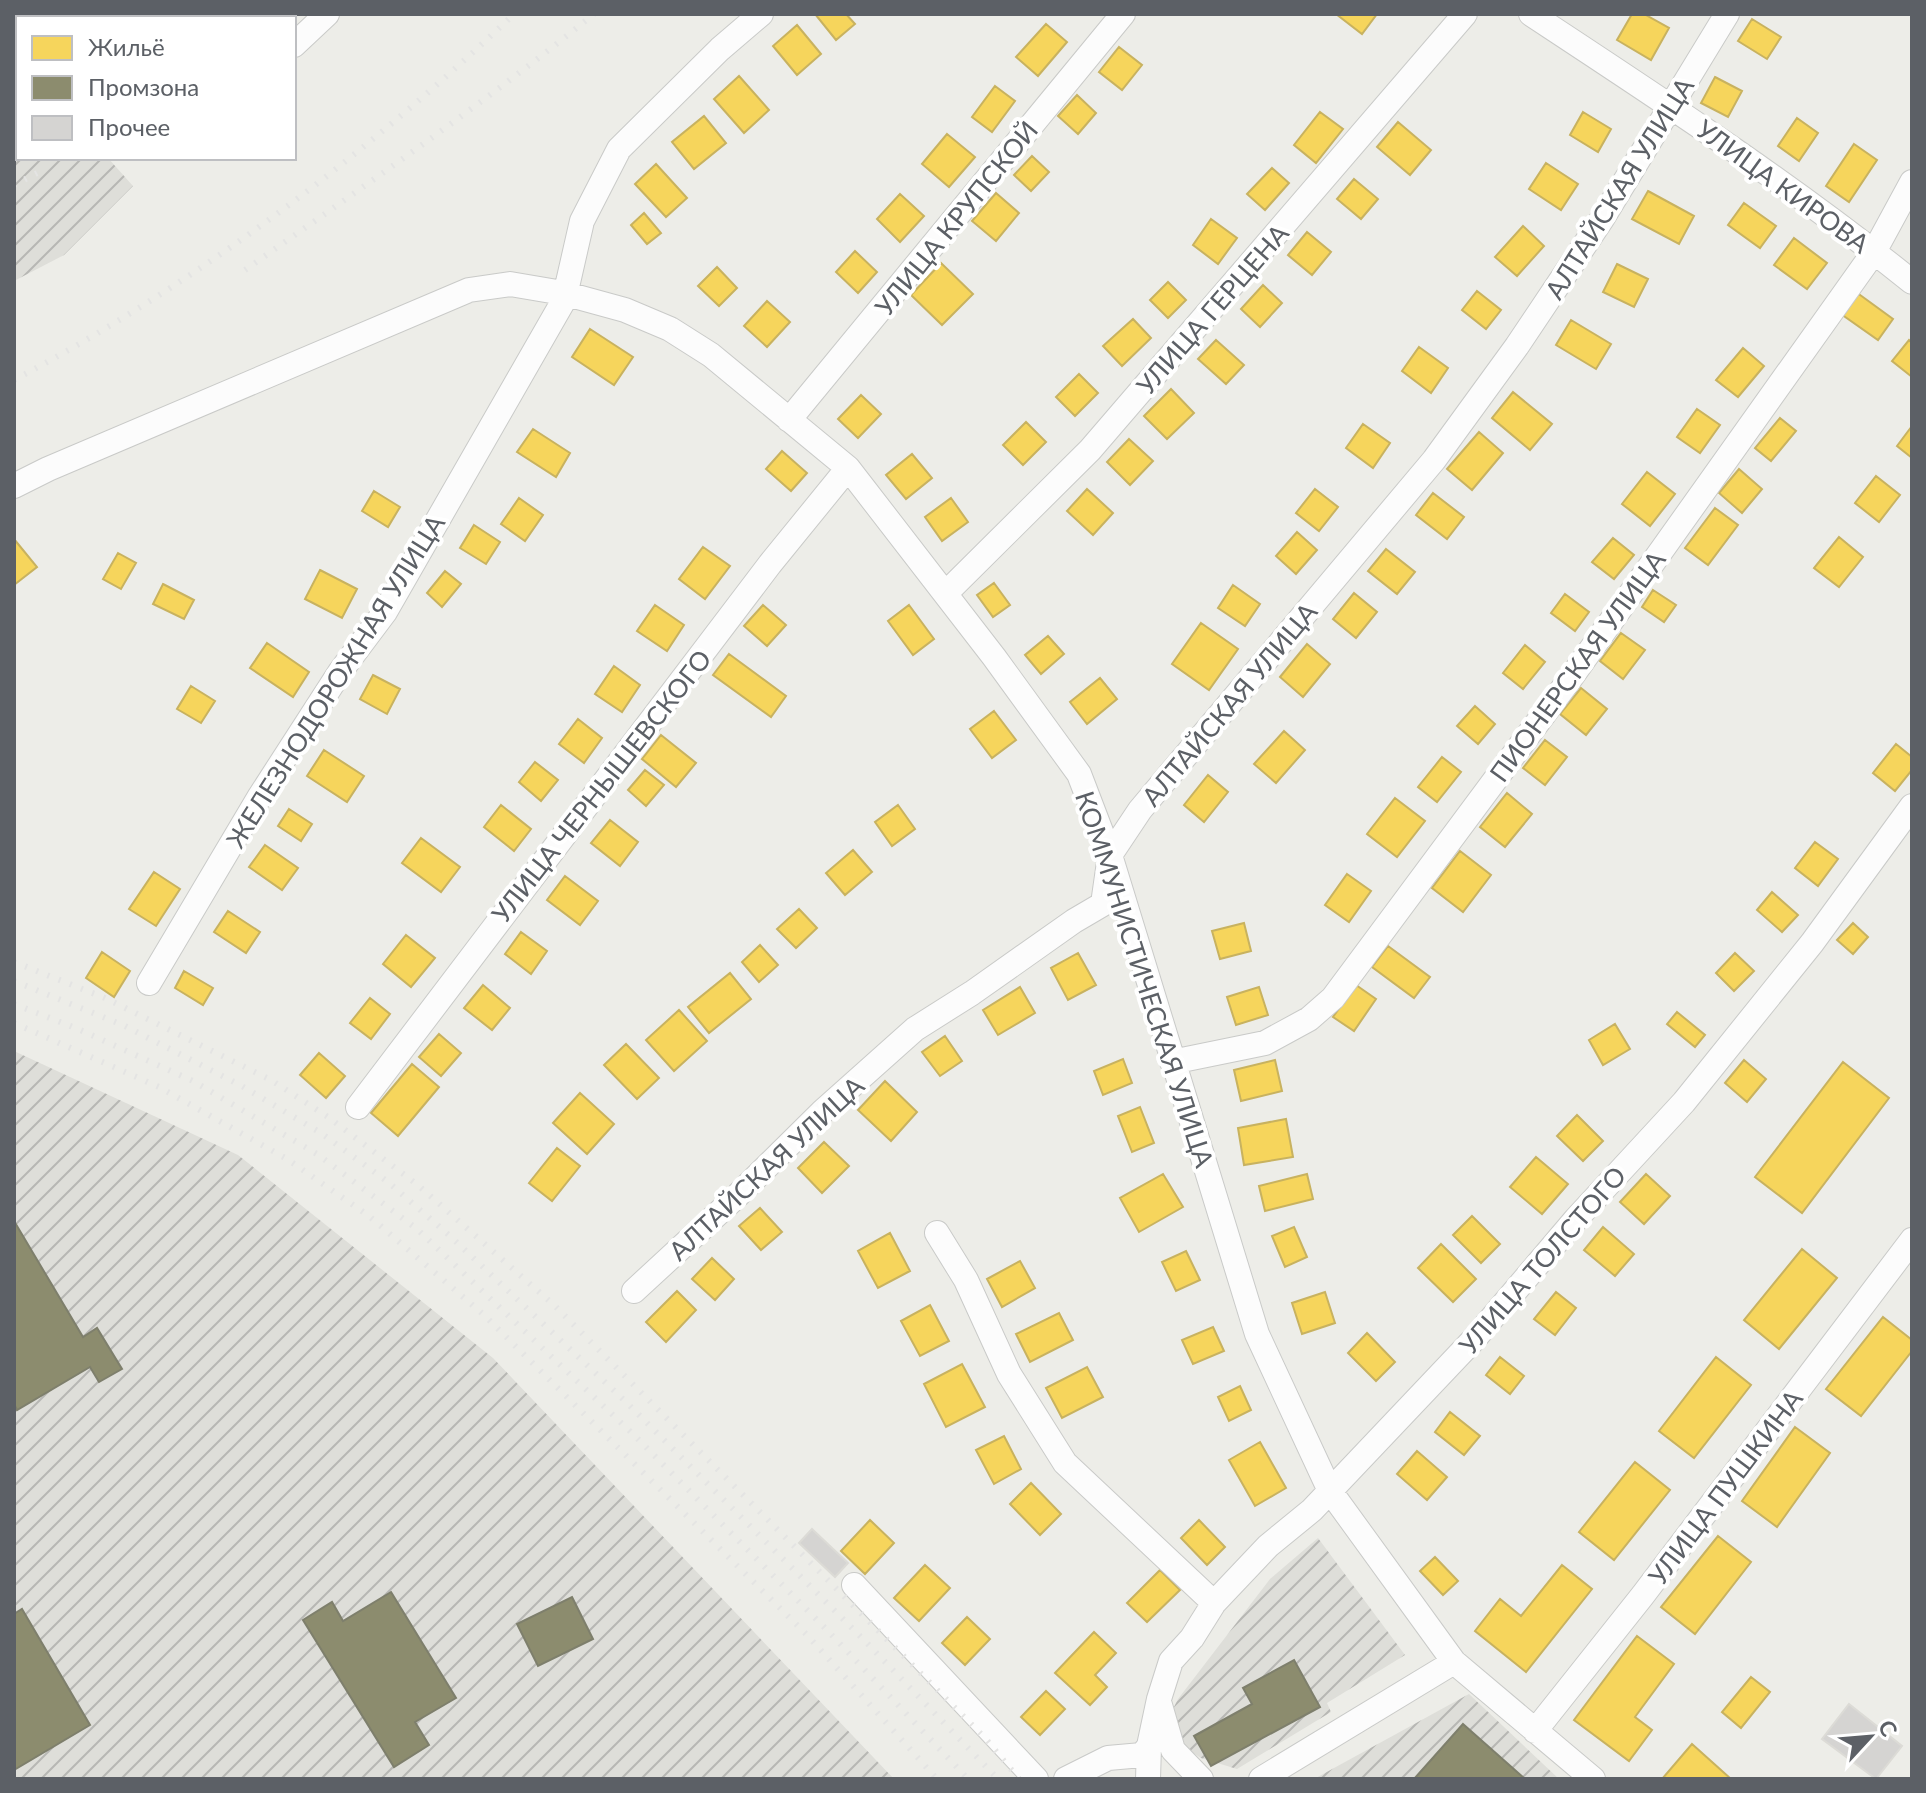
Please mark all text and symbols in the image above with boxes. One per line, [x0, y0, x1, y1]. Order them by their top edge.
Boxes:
legend [16, 16, 296, 160]
text: Жильё [88, 32, 165, 61]
street label: АЛТАЙСКАЯ УЛИЦА [1538, 71, 1700, 305]
text: Промзона [88, 72, 199, 101]
text: Прочее [88, 112, 170, 141]
street label: УЛИЦА КИРОВА [1690, 113, 1876, 260]
street label: УЛИЦА КРУПСКОЙ [868, 114, 1044, 322]
street label: УЛИЦА ГЕРЦЕНА [1129, 217, 1295, 401]
street label: ЖЕЛЕЗНОДОРОЖНАЯ УЛИЦА [219, 508, 451, 853]
street label: ПИОНЕРСКАЯ УЛИЦА [1482, 544, 1672, 788]
street label: АЛТАЙСКАЯ УЛИЦА [1135, 596, 1324, 812]
street label: УЛИЦА ЧЕРНЫШЕВСКОГО [485, 643, 717, 929]
street label: КОММУНИСТИЧЕСКАЯ УЛИЦА [1069, 787, 1221, 1172]
street label: АЛТАЙСКАЯ УЛИЦА [662, 1069, 871, 1267]
street label: УЛИЦА ТОЛСТОГО [1452, 1160, 1632, 1360]
street label: УЛИЦА ПУШКИНА [1641, 1383, 1809, 1591]
north arrow [1830, 1697, 1910, 1777]
text: С [1873, 1716, 1904, 1741]

